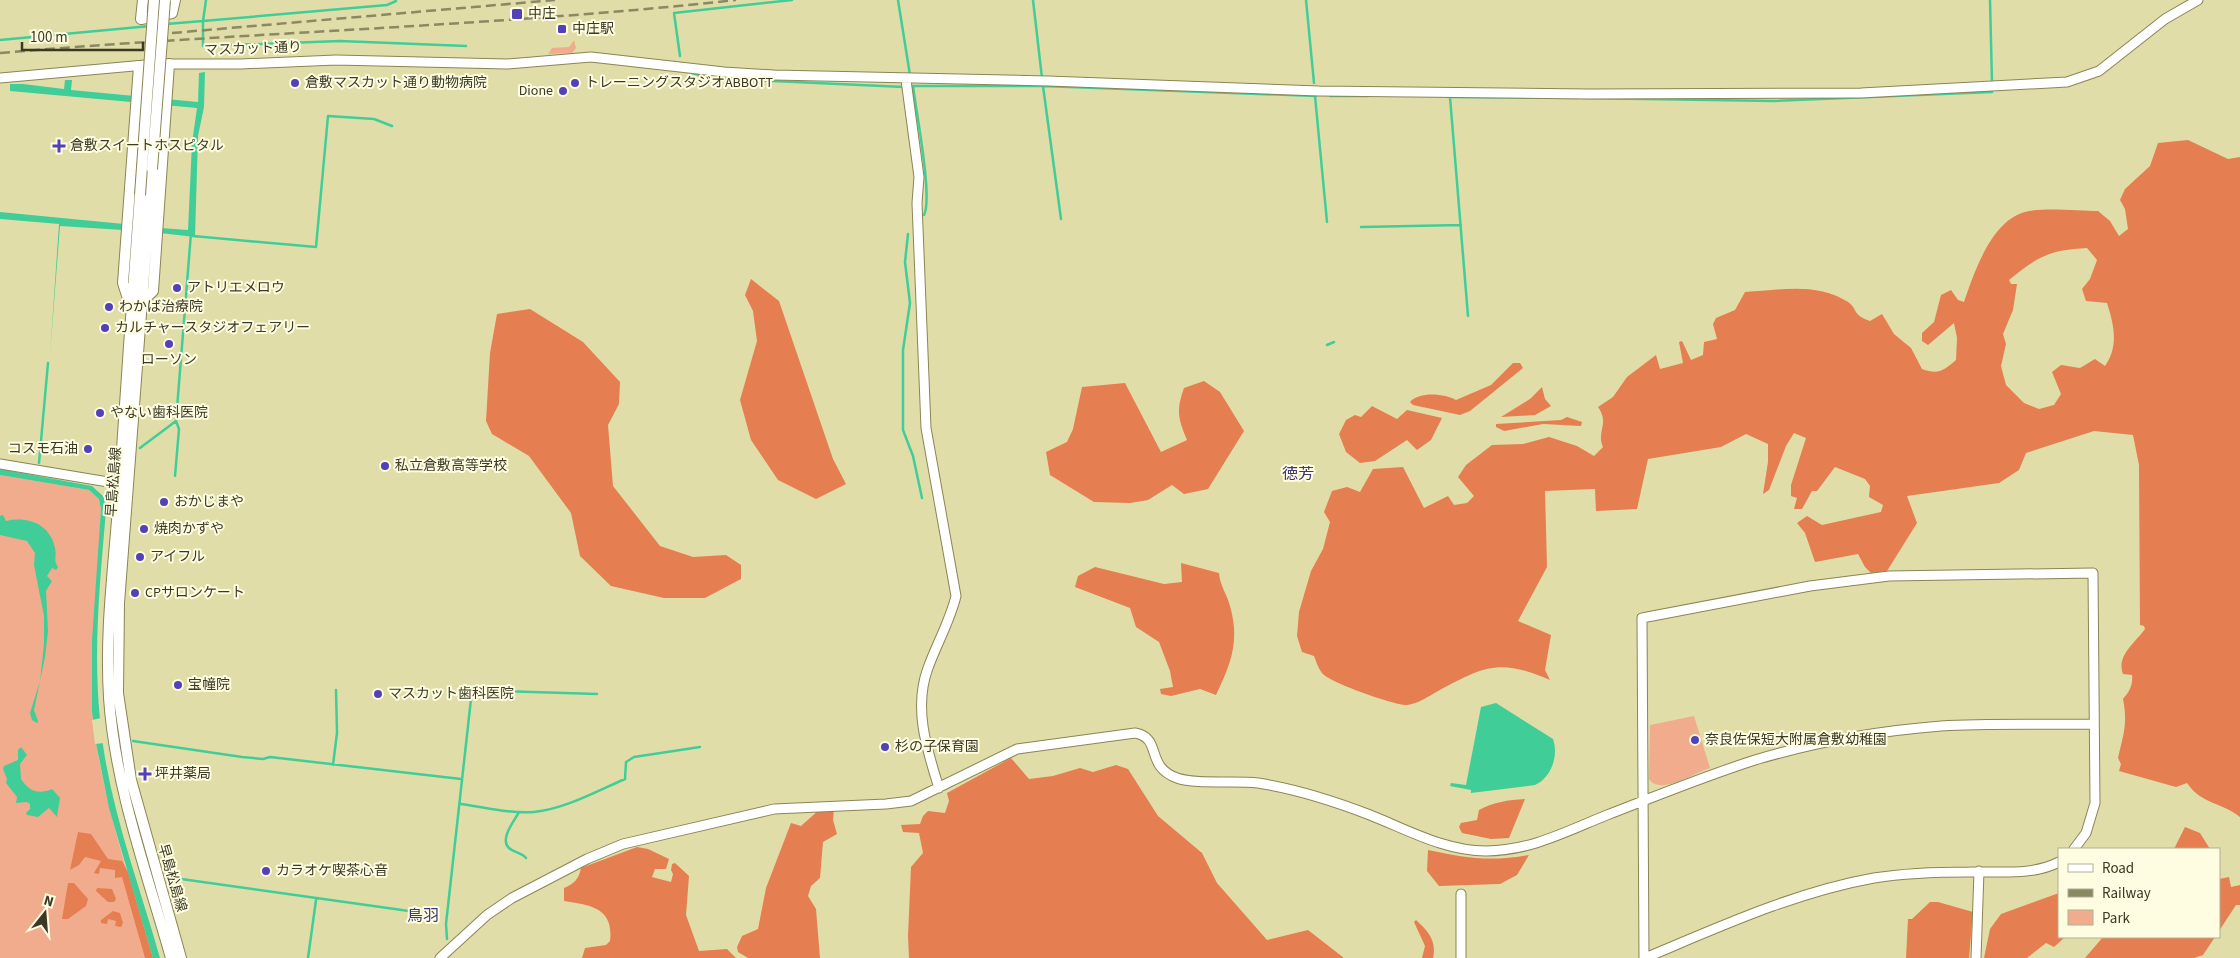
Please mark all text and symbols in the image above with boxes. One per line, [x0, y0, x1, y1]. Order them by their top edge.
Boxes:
place label: 中庄 [528, 4, 556, 24]
marker: 中庄 [510, 7, 524, 21]
place label: 中庄駅 [572, 19, 614, 39]
scale bar [22, 20, 144, 52]
marker: 中庄駅 [556, 23, 568, 35]
text: 100 m [30, 27, 68, 48]
street label: マスカット通り [204, 37, 302, 61]
place label: 倉敷マスカット通り動物病院 [305, 73, 487, 93]
place label: トレーニングスタジオABBOTT [585, 73, 774, 93]
marker: 倉敷マスカット通り動物病院 [289, 77, 301, 89]
marker: トレーニングスタジオABBOTT [569, 77, 581, 89]
place label: Dione [519, 81, 553, 101]
marker: Dione [557, 85, 569, 97]
place label: 倉敷スイートホスピタル [70, 136, 224, 156]
marker: 倉敷スイートホスピタル [52, 139, 66, 153]
place label: アトリエメロウ [187, 278, 285, 298]
marker: アトリエメロウ [171, 282, 183, 294]
place label: わかば治療院 [119, 297, 203, 317]
marker: わかば治療院 [103, 301, 115, 313]
place label: カルチャースタジオフェアリー [115, 318, 310, 338]
marker: カルチャースタジオフェアリー [99, 322, 111, 334]
marker: ローソン [163, 338, 175, 350]
place label: ローソン [141, 350, 197, 370]
place label: やない歯科医院 [110, 403, 208, 423]
marker: やない歯科医院 [94, 407, 106, 419]
place label: コスモ石油 [8, 439, 78, 459]
marker: コスモ石油 [82, 443, 94, 455]
street label: 早島松島線 [102, 446, 126, 518]
place label: 私立倉敷高等学校 [395, 456, 507, 476]
marker: 私立倉敷高等学校 [379, 460, 391, 472]
district label: 徳芳 [1282, 463, 1314, 485]
place label: おかじまや [174, 492, 244, 512]
marker: おかじまや [158, 496, 170, 508]
place label: 焼肉かずや [154, 519, 224, 539]
marker: 焼肉かずや [138, 523, 150, 535]
place label: アイフル [150, 547, 205, 567]
marker: アイフル [134, 551, 146, 563]
place label: CPサロンケート [145, 583, 245, 603]
marker: CPサロンケート [129, 587, 141, 599]
place label: 宝幢院 [188, 675, 230, 695]
marker: 宝幢院 [172, 679, 184, 691]
place label: マスカット歯科医院 [388, 684, 514, 704]
marker: マスカット歯科医院 [372, 688, 384, 700]
place label: 奈良佐保短大附属倉敷幼稚園 [1705, 730, 1887, 750]
marker: 奈良佐保短大附属倉敷幼稚園 [1689, 734, 1701, 746]
place label: 杉の子保育園 [895, 737, 979, 757]
marker: 杉の子保育園 [879, 741, 891, 753]
place label: 坪井薬局 [155, 764, 211, 784]
marker: 坪井薬局 [139, 768, 151, 780]
street label: 早島松島線 [153, 842, 191, 914]
legend [2058, 848, 2220, 938]
text: Road [2102, 858, 2134, 879]
place label: カラオケ喫茶心音 [276, 861, 388, 881]
marker: カラオケ喫茶心音 [260, 865, 272, 877]
text: Railway [2102, 883, 2151, 904]
north arrow [20, 888, 70, 938]
text: N [41, 891, 56, 912]
district label: 鳥羽 [407, 905, 439, 927]
text: Park [2102, 908, 2131, 929]

